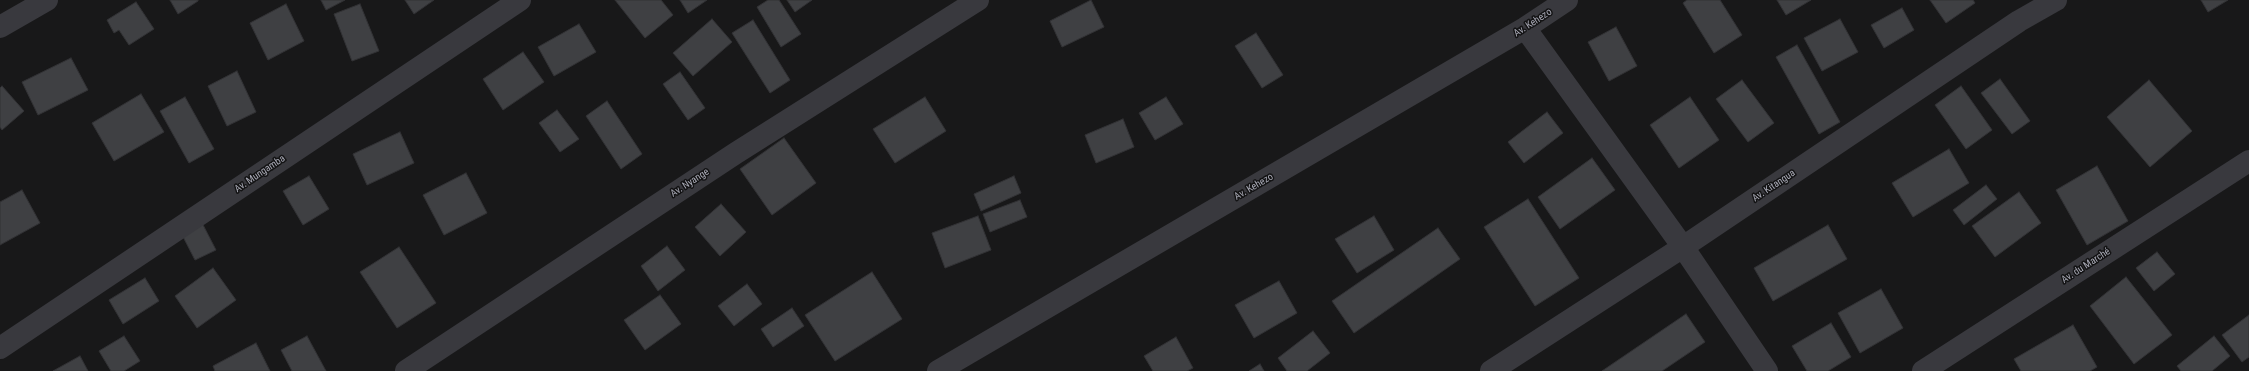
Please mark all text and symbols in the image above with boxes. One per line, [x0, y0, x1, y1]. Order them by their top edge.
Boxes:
street label: Av. Kehezo [1512, 6, 1554, 40]
street label: Av. Mungamba [232, 153, 288, 195]
street label: Av. Nyange [668, 166, 712, 200]
street label: Av. Kitangua [1750, 167, 1798, 205]
street label: Av. Kehezo [1232, 171, 1276, 203]
street label: Av. du Marché [2059, 246, 2113, 286]

